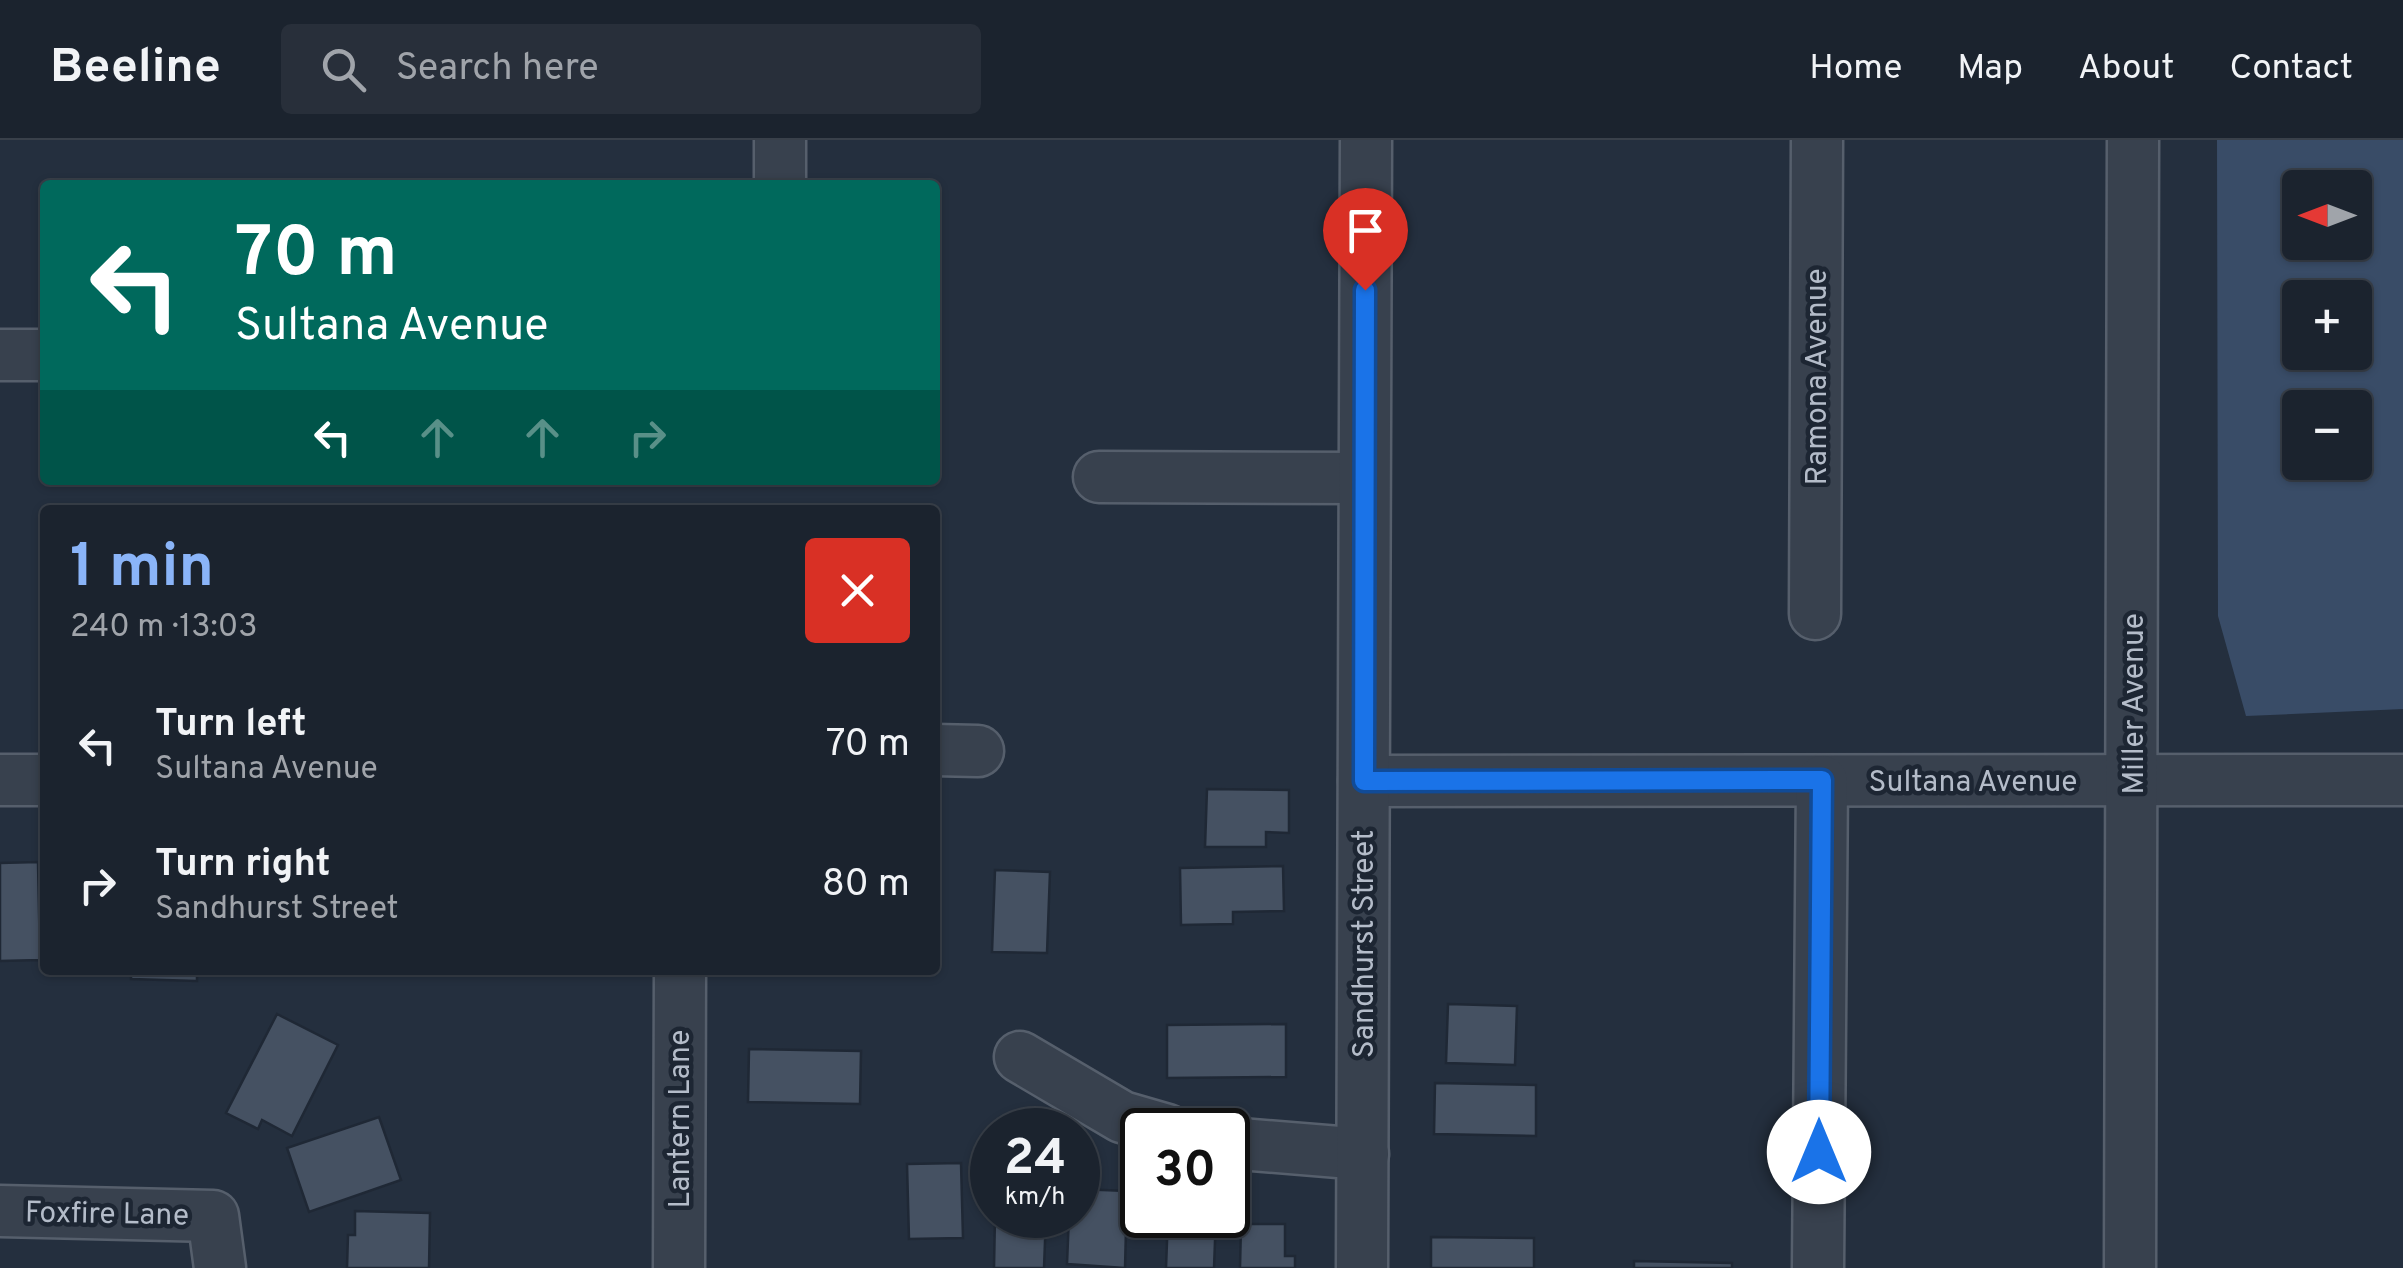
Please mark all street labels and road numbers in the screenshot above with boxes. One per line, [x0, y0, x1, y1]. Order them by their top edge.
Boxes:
street label: Ramona Avenue [1800, 268, 1837, 486]
street label: Miller Avenue [2117, 613, 2154, 795]
street label: Sultana Avenue [1869, 765, 2077, 802]
street label: Sandhurst Street [1347, 830, 1384, 1058]
street label: Lantern Lane [663, 1030, 700, 1208]
street label: Foxfire Lane [25, 1196, 189, 1235]

